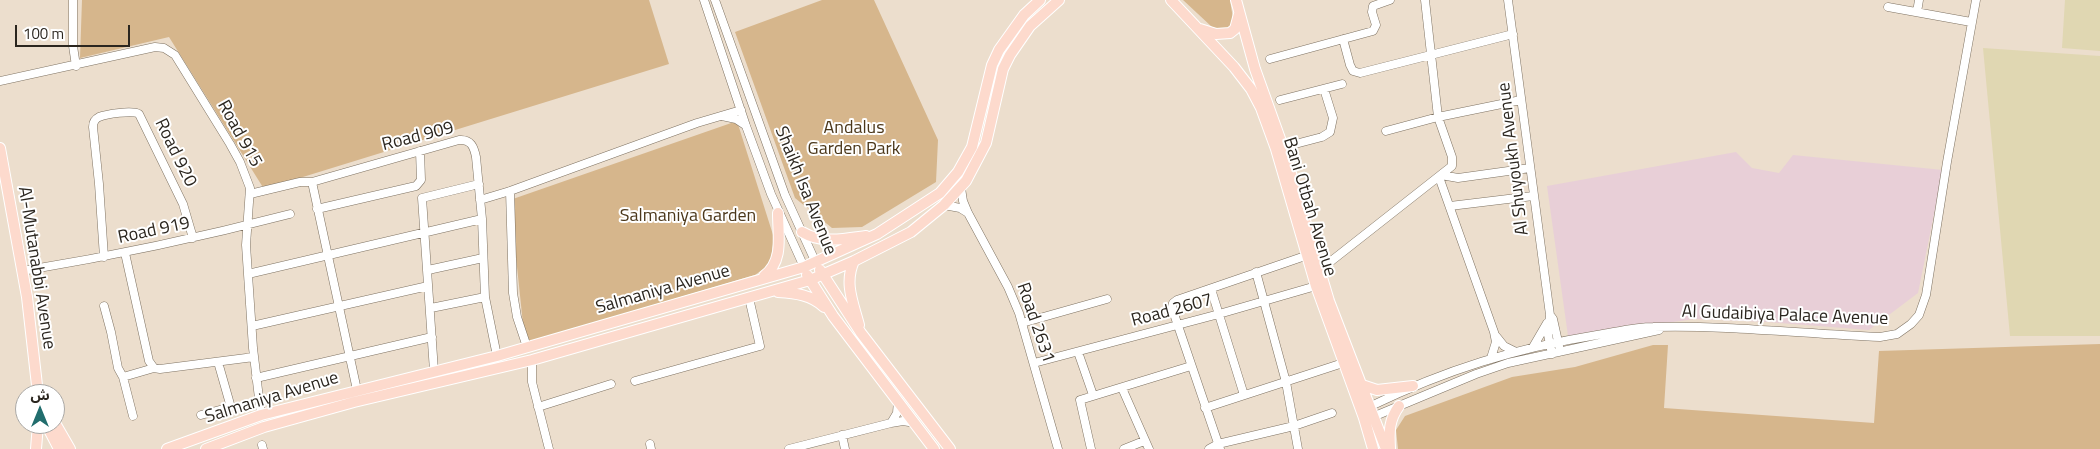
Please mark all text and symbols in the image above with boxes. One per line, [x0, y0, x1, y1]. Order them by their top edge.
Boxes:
scale bar [18, 15, 132, 47]
text: 100 m [23, 22, 64, 45]
street label: Al Shuyoukh Avenue [1494, 81, 1534, 237]
street label: Road 915 [212, 97, 266, 171]
street label: Road 920 [149, 115, 201, 191]
street label: Road 909 [380, 118, 456, 156]
park label: Andalus Garden Park [808, 118, 900, 160]
street label: Shaikh Isa Avenue [769, 124, 841, 258]
street label: Bani Otbah Avenue [1278, 135, 1340, 279]
street label: Al-Mutanabbi Avenue [12, 185, 60, 351]
park label: Salmaniya Garden [620, 206, 756, 228]
street label: Road 919 [116, 213, 192, 249]
street label: Salmaniya Avenue [593, 261, 733, 319]
street label: Road 2631 [1011, 280, 1059, 366]
street label: Road 2607 [1129, 290, 1215, 332]
street label: Al Gudaibiya Palace Avenue [1681, 302, 1889, 330]
street label: Salmaniya Avenue [203, 367, 341, 429]
north arrow [15, 384, 65, 434]
text: ش [30, 384, 50, 405]

